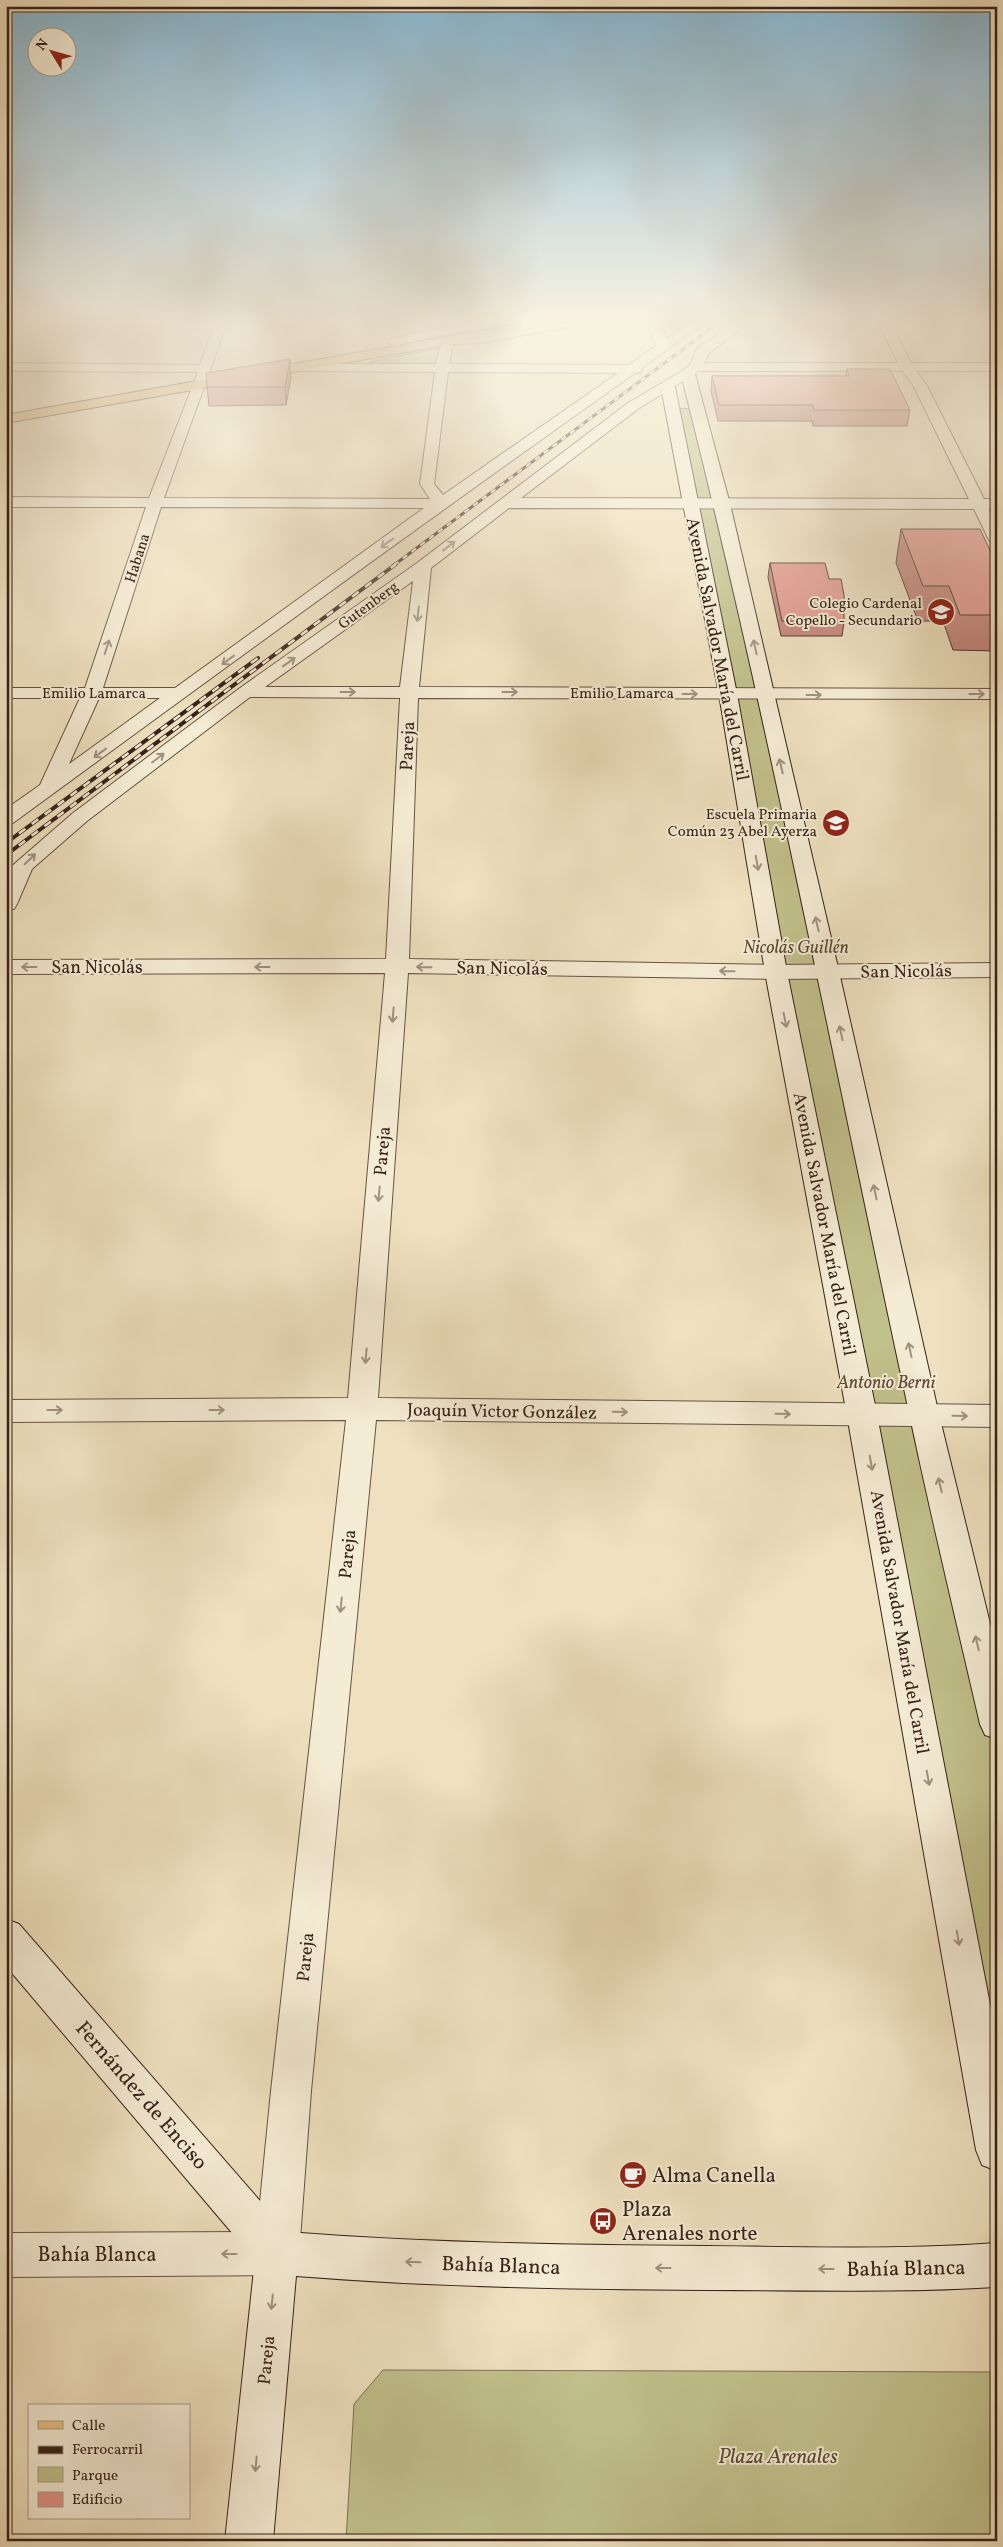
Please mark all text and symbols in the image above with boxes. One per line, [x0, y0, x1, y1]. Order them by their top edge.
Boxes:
north arrow [28, 28, 78, 78]
text: N [32, 35, 53, 55]
street label: Avenida Salvador María del Carril [679, 516, 754, 783]
street label: Habana [121, 531, 156, 586]
one-way arrow [381, 537, 394, 548]
one-way arrow [442, 540, 455, 551]
street label: Gutenberg [334, 577, 404, 635]
place label: Colegio Cardenal Copello - Secundario [786, 594, 922, 632]
school or university icon: Colegio Cardenal Copello - Secundario [926, 597, 956, 627]
one-way arrow [413, 606, 423, 622]
one-way arrow [103, 639, 112, 655]
one-way arrow [750, 640, 759, 656]
one-way arrow [222, 654, 235, 665]
one-way arrow [282, 657, 296, 667]
street label: Emilio Lamarca [42, 684, 146, 705]
street label: Emilio Lamarca [570, 684, 674, 705]
one-way arrow [339, 687, 355, 697]
one-way arrow [502, 688, 518, 697]
one-way arrow [682, 689, 698, 699]
one-way arrow [968, 689, 984, 699]
one-way arrow [806, 690, 822, 700]
street label: Pareja [395, 721, 422, 771]
one-way arrow [94, 747, 107, 758]
one-way arrow [151, 753, 164, 764]
one-way arrow [776, 758, 785, 774]
place label: Escuela Primaria Común 23 Abel Ayerza [668, 805, 817, 843]
school or university icon: Escuela Primaria Común 23 Abel Ayerza [821, 808, 851, 838]
one-way arrow [24, 853, 36, 865]
one-way arrow [753, 855, 763, 871]
one-way arrow [812, 917, 821, 933]
park label: Nicolás Guillén [743, 936, 849, 961]
street label: San Nicolás [51, 956, 143, 981]
street label: San Nicolás [456, 956, 548, 983]
street label: San Nicolás [860, 959, 952, 986]
one-way arrow [22, 962, 38, 972]
one-way arrow [254, 962, 270, 972]
one-way arrow [417, 962, 433, 972]
one-way arrow [719, 966, 736, 976]
one-way arrow [388, 1007, 398, 1023]
one-way arrow [781, 1011, 790, 1027]
one-way arrow [836, 1025, 845, 1041]
street label: Avenida Salvador María del Carril [786, 1091, 861, 1358]
street label: Pareja [369, 1125, 398, 1177]
one-way arrow [870, 1184, 879, 1200]
one-way arrow [374, 1186, 383, 1202]
one-way arrow [904, 1343, 914, 1359]
one-way arrow [361, 1348, 371, 1364]
park label: Antonio Berni [836, 1371, 936, 1396]
street label: Joaquín Victor González [407, 1398, 597, 1427]
one-way arrow [46, 1405, 63, 1415]
one-way arrow [209, 1405, 225, 1415]
one-way arrow [612, 1407, 628, 1417]
one-way arrow [774, 1409, 791, 1419]
one-way arrow [952, 1411, 968, 1421]
one-way arrow [866, 1455, 876, 1471]
one-way arrow [935, 1477, 944, 1493]
street label: Avenida Salvador María del Carril [863, 1488, 934, 1756]
street label: Pareja [333, 1528, 364, 1580]
one-way arrow [336, 1597, 346, 1613]
one-way arrow [972, 1635, 981, 1651]
one-way arrow [924, 1770, 934, 1786]
one-way arrow [953, 1929, 963, 1945]
street label: Pareja [291, 1931, 322, 1983]
street label: Fernández de Enciso [68, 2015, 214, 2177]
cafe icon: Alma Canella [618, 2160, 648, 2190]
place label: Alma Canella [652, 2162, 776, 2191]
place label: Plaza Arenales norte [622, 2196, 758, 2249]
bus stop icon: Plaza Arenales norte [588, 2206, 618, 2236]
street label: Bahía Blanca [37, 2241, 157, 2270]
one-way arrow [221, 2249, 237, 2259]
street label: Bahía Blanca [441, 2250, 561, 2283]
street label: Bahía Blanca [846, 2254, 966, 2285]
one-way arrow [406, 2257, 422, 2267]
one-way arrow [655, 2263, 672, 2273]
one-way arrow [818, 2264, 834, 2274]
one-way arrow [267, 2294, 277, 2310]
street label: Pareja [252, 2334, 283, 2386]
legend [28, 2404, 190, 2520]
text: Calle [72, 2416, 105, 2437]
text: Ferrocarril [72, 2440, 143, 2461]
park label: Plaza Arenales [718, 2443, 838, 2472]
one-way arrow [251, 2455, 261, 2471]
text: Parque [72, 2466, 118, 2487]
text: Edificio [72, 2490, 123, 2511]

